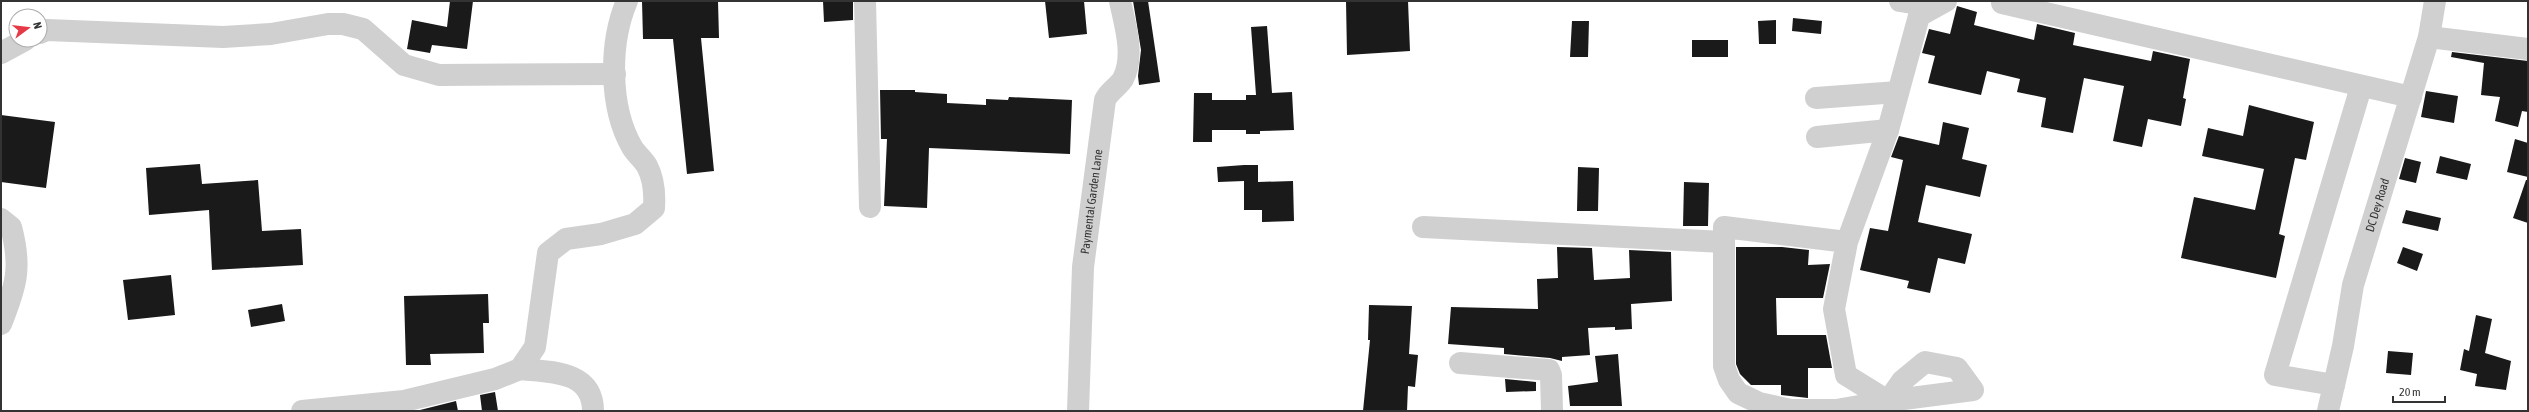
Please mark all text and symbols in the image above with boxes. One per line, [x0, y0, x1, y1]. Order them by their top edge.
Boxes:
north arrow [8, 8, 48, 48]
text: N [31, 21, 44, 30]
street label: Paymental Garden Lane [1078, 148, 1105, 255]
street label: DC Dey Road [2363, 177, 2392, 234]
scale bar [2393, 378, 2445, 404]
text: 20 m [2399, 385, 2421, 399]

